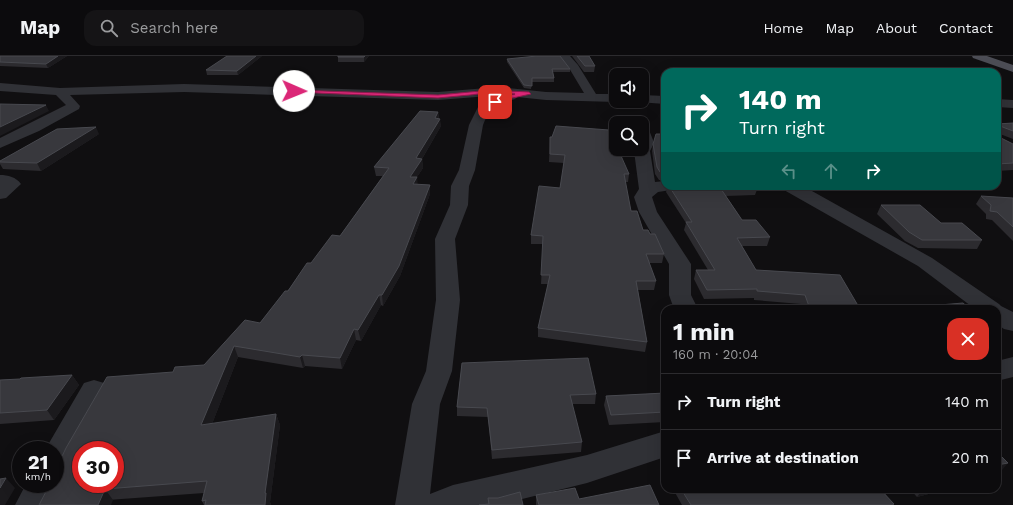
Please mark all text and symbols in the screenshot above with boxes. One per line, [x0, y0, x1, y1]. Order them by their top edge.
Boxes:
search box [84, 10, 364, 46]
text: Map [20, 16, 60, 39]
icon: search [98, 17, 120, 39]
text: Search here [130, 19, 218, 37]
text: Home [763, 20, 803, 36]
text: Map [825, 20, 854, 36]
text: About [876, 20, 917, 36]
text: Contact [939, 20, 993, 36]
map controls [609, 68, 649, 156]
button: sound [609, 68, 649, 108]
position arrow [273, 70, 315, 112]
text: 140 m [739, 83, 822, 116]
icon: right [673, 84, 725, 136]
pin [478, 85, 512, 119]
icon: arrive [484, 91, 506, 113]
button: search [609, 116, 649, 156]
text: Turn right [739, 117, 825, 138]
icon: left [778, 160, 800, 182]
icon: ahead [820, 160, 842, 182]
icon: right [862, 160, 884, 182]
text: 1 min [673, 318, 735, 346]
button: close [947, 318, 989, 360]
text: 160 m · 20:04 [673, 347, 758, 362]
icon: right [673, 391, 695, 413]
text: Turn right [707, 393, 780, 411]
text: 140 m [945, 393, 989, 411]
speed limit sign: 30 [72, 441, 124, 493]
icon: arrive [673, 447, 695, 469]
text: Arrive at destination [707, 449, 859, 467]
text: 20 m [952, 449, 989, 467]
text: 21 [28, 450, 48, 474]
text: km/h [25, 471, 51, 482]

